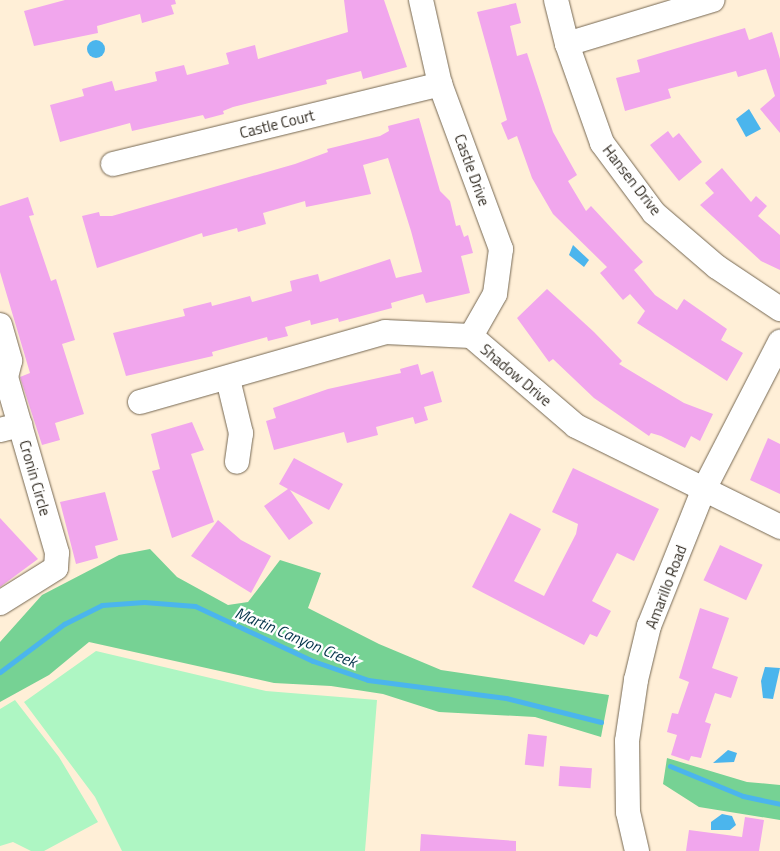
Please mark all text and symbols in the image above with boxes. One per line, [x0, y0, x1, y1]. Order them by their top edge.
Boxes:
street label: Castle Court [238, 106, 316, 142]
street label: Castle Drive [451, 132, 493, 208]
street label: Hansen Drive [599, 141, 665, 219]
street label: Shadow Drive [477, 340, 555, 410]
street label: Cronin Circle [16, 438, 54, 518]
street label: Amarillo Road [642, 543, 690, 631]
water label: Martin Canyon Creek [232, 603, 360, 671]

